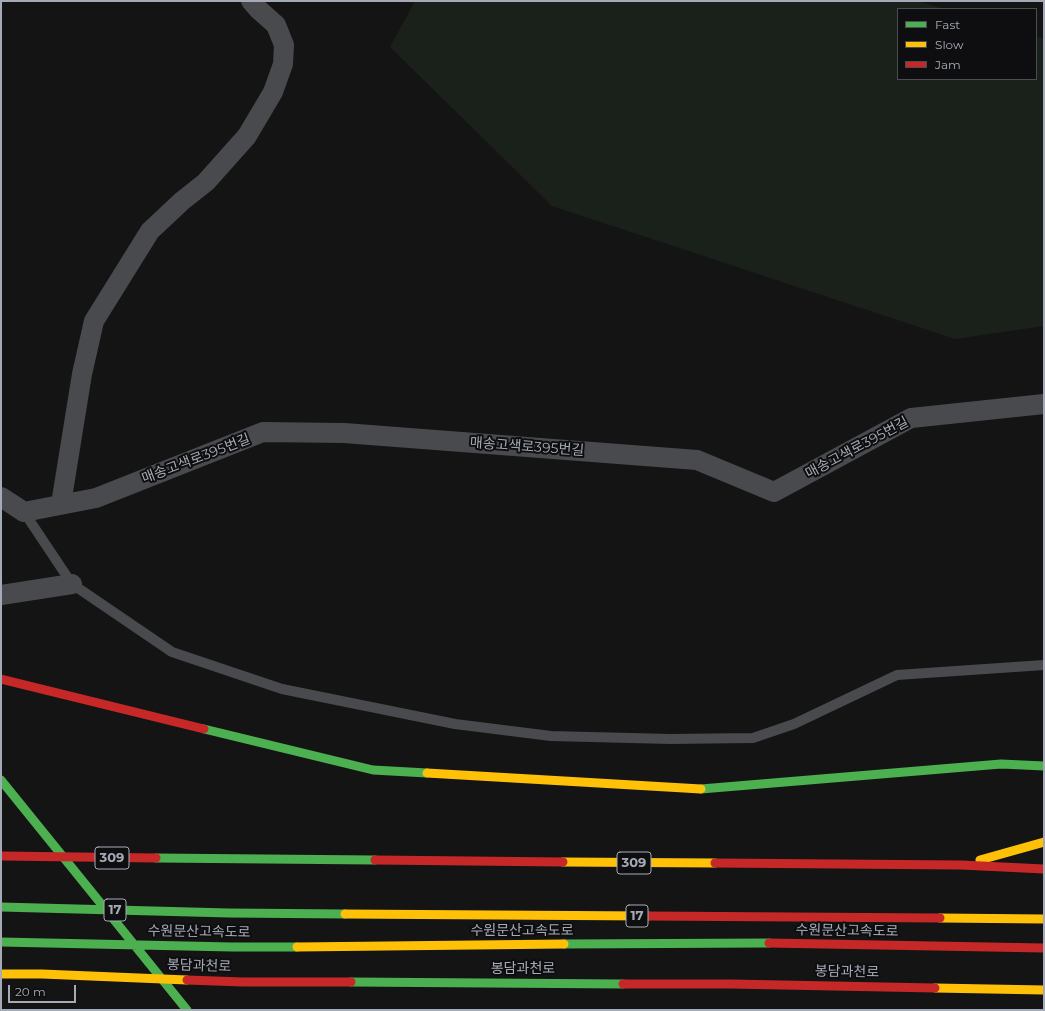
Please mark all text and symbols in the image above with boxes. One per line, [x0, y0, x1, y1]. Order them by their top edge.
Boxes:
legend [897, 8, 1037, 80]
text: Fast [935, 17, 960, 32]
text: Slow [935, 37, 964, 52]
text: Jam [935, 57, 961, 72]
street label: 매송고색로395번길 [803, 414, 911, 482]
street label: 매송고색로395번길 [140, 431, 252, 487]
street label: 매송고색로395번길 [469, 435, 585, 459]
road number: 309 [95, 847, 129, 869]
road number: 309 [617, 852, 651, 874]
road number: 17 [104, 899, 126, 921]
road number: 17 [626, 905, 648, 927]
street label: 수원문산고속도로 [795, 922, 899, 940]
street label: 수원문산고속도로 [147, 923, 251, 941]
street label: 수원문산고속도로 [470, 923, 574, 939]
street label: 봉담과천로 [167, 956, 231, 976]
street label: 봉담과천로 [491, 961, 555, 977]
street label: 봉담과천로 [815, 963, 879, 981]
scale bar [10, 977, 78, 1003]
text: 20 m [15, 984, 46, 999]

